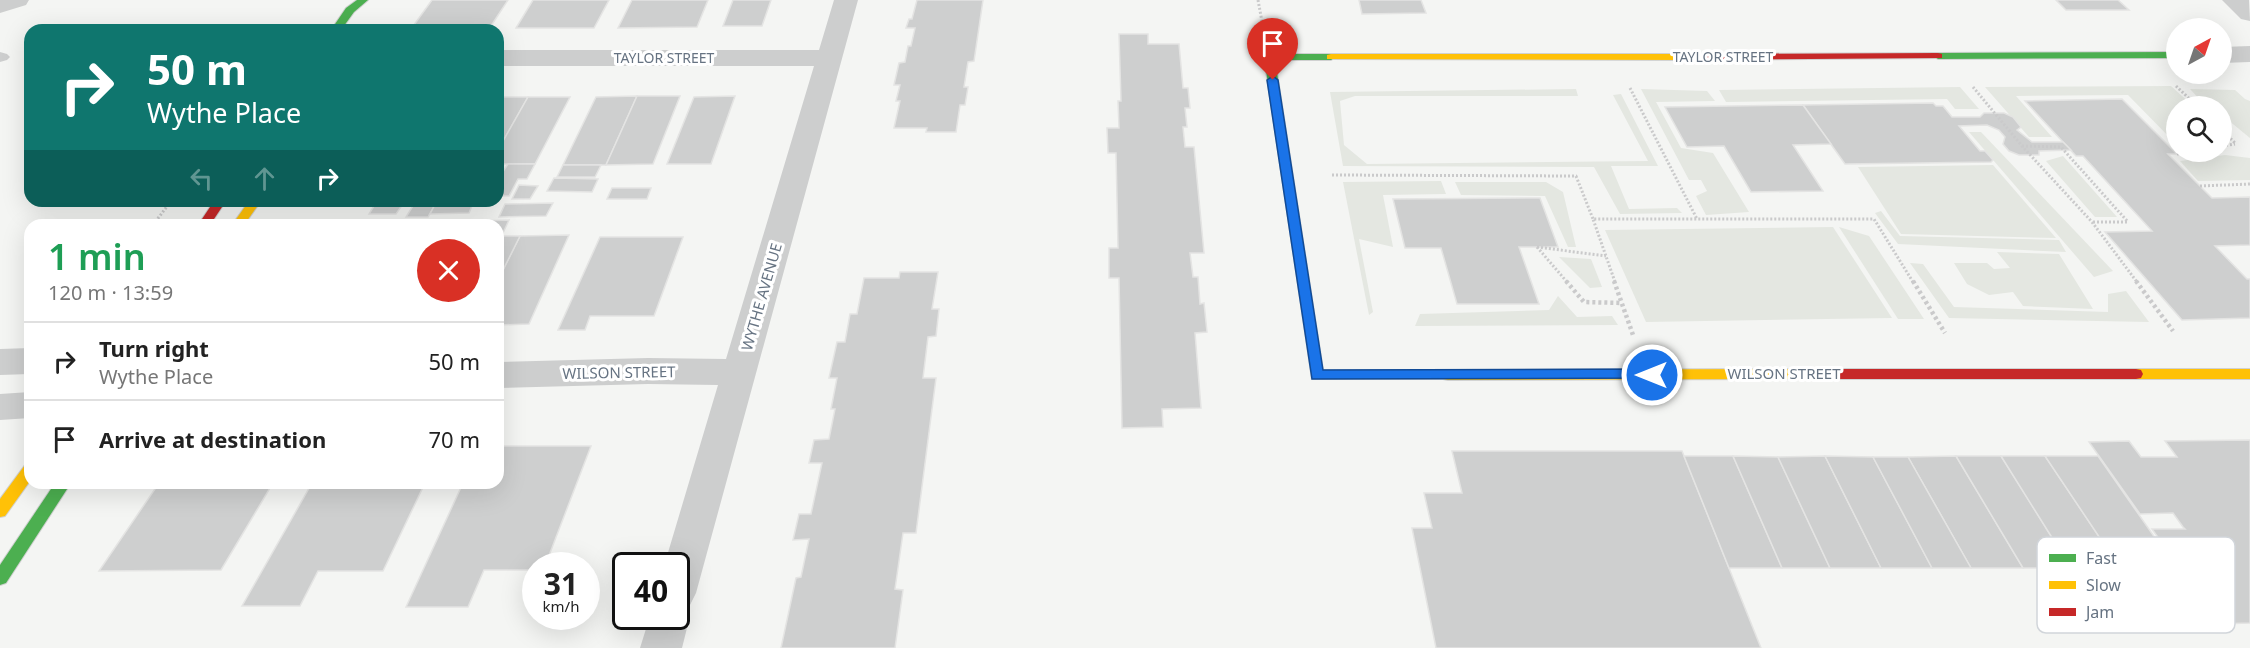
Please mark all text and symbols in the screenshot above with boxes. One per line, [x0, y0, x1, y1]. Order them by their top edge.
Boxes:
pin [1247, 18, 1298, 80]
north arrow [2166, 18, 2232, 84]
map controls [2166, 18, 2232, 162]
icon: arrive [1256, 27, 1289, 60]
text: 50 m [147, 40, 247, 97]
street label: TAYLOR STREET [1673, 47, 1774, 66]
icon: right [48, 48, 126, 126]
street label: TAYLOR STREET [614, 48, 715, 67]
text: Wythe Place [147, 94, 301, 131]
button: search [2166, 96, 2232, 162]
icon: left [185, 162, 218, 195]
icon: ahead [248, 162, 281, 195]
icon: right [311, 162, 344, 195]
text: 1 min [48, 232, 146, 281]
button: close [417, 239, 480, 302]
street label: WYTHE AVENUE [736, 241, 786, 353]
text: 120 m · 13:59 [48, 279, 173, 306]
text: Turn right [99, 333, 209, 363]
position arrow [1620, 343, 1684, 407]
icon: right [48, 345, 81, 378]
text: 50 m [429, 346, 480, 376]
street label: WILSON STREET [562, 361, 676, 383]
text: Wythe Place [99, 363, 213, 390]
street label: WILSON STREET [1727, 363, 1841, 383]
icon: arrive [48, 423, 81, 456]
text: Arrive at destination [99, 424, 326, 454]
text: 70 m [429, 424, 480, 454]
legend [2037, 537, 2235, 633]
text: Fast [2086, 547, 2117, 569]
speed limit sign: 40 [612, 552, 690, 630]
text: 31 [544, 563, 578, 604]
text: Slow [2086, 574, 2121, 596]
text: km/h [543, 596, 579, 616]
text: Jam [2084, 601, 2114, 623]

